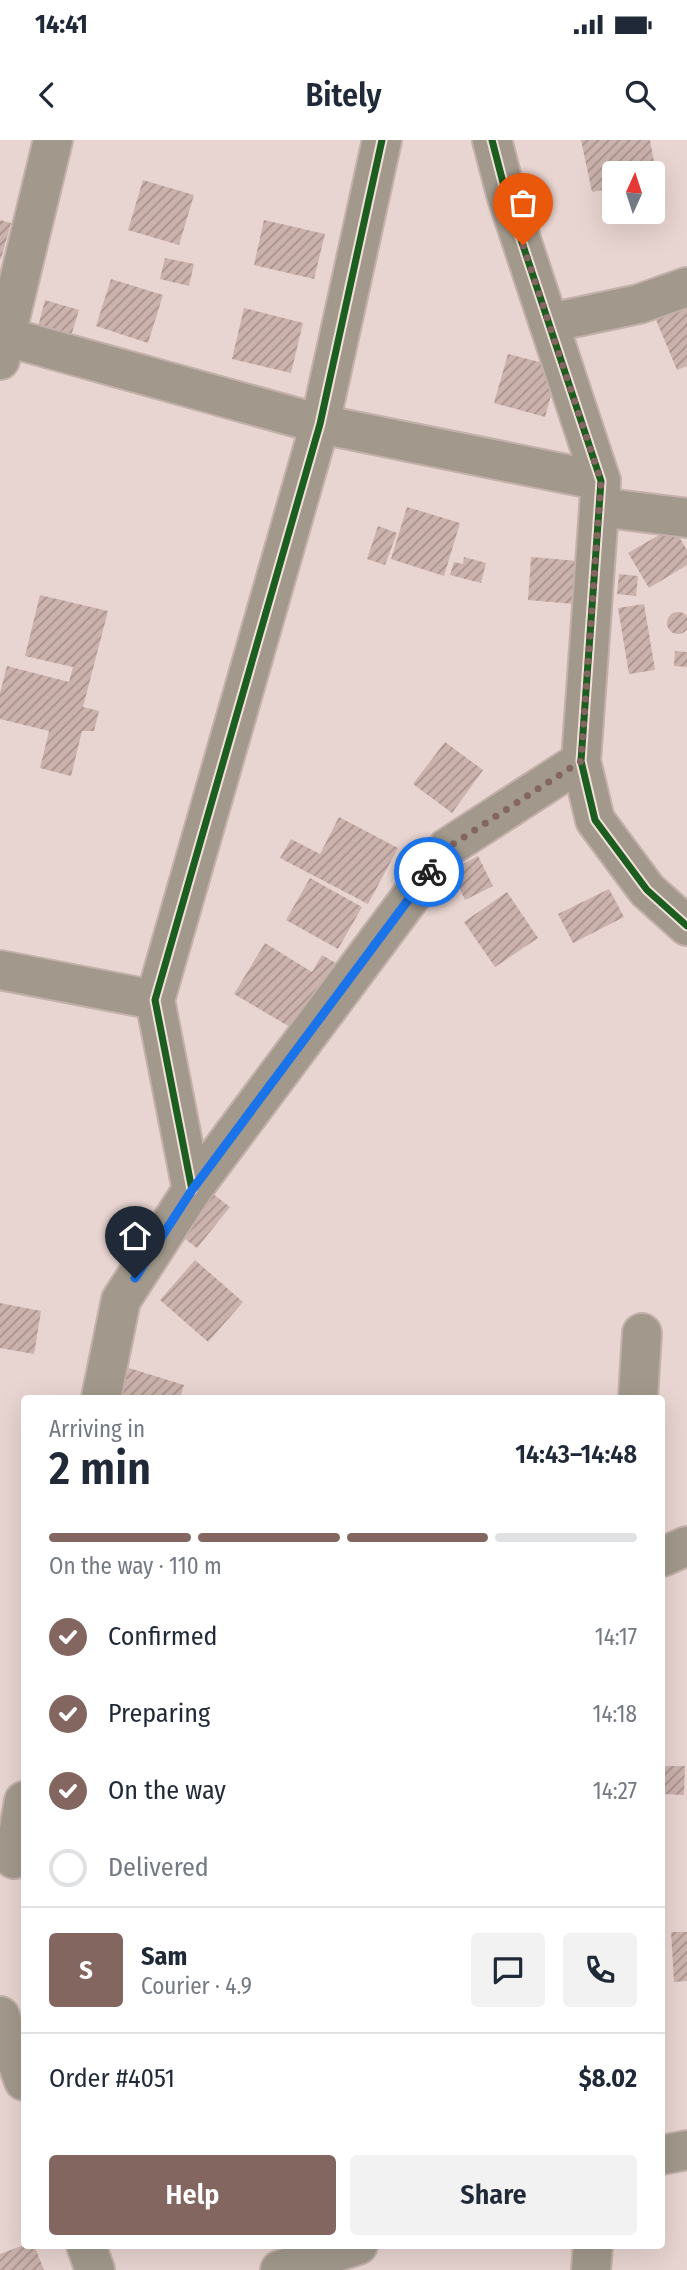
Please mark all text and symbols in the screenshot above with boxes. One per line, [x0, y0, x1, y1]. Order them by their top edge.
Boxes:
text: 14:41 [35, 9, 88, 40]
icon: back [28, 76, 66, 114]
text: Bitely [305, 76, 382, 114]
icon: search [621, 76, 659, 114]
north arrow [602, 161, 665, 224]
map controls [602, 161, 665, 224]
pin [493, 173, 553, 245]
icon: bag [504, 184, 542, 222]
courier [394, 837, 464, 907]
icon: bike [410, 853, 448, 891]
pin [105, 1206, 165, 1278]
icon: home [116, 1217, 154, 1255]
text: Arriving in [49, 1415, 145, 1443]
text: 14:43–14:48 [515, 1439, 637, 1470]
text: 2 min [49, 1441, 151, 1496]
text: On the way · 110 m [49, 1552, 222, 1580]
icon: check [49, 1618, 87, 1656]
text: Confirmed [108, 1621, 218, 1652]
text: 14:17 [595, 1623, 637, 1651]
icon: check [49, 1695, 87, 1733]
text: Preparing [108, 1698, 210, 1729]
text: 14:18 [592, 1700, 637, 1728]
icon: check [49, 1772, 87, 1810]
text: On the way [108, 1775, 226, 1806]
text: 14:27 [593, 1777, 637, 1805]
text: Delivered [108, 1852, 209, 1883]
button: chat [471, 1933, 545, 2007]
button: phone [563, 1933, 637, 2007]
text: Sam [141, 1941, 187, 1972]
text: S [79, 1955, 93, 1986]
text: Courier · 4.9 [141, 1972, 252, 2000]
text: Order #4051 [49, 2063, 175, 2094]
text: $8.02 [579, 2063, 637, 2094]
button: Help [49, 2155, 336, 2235]
button: Share [350, 2155, 637, 2235]

